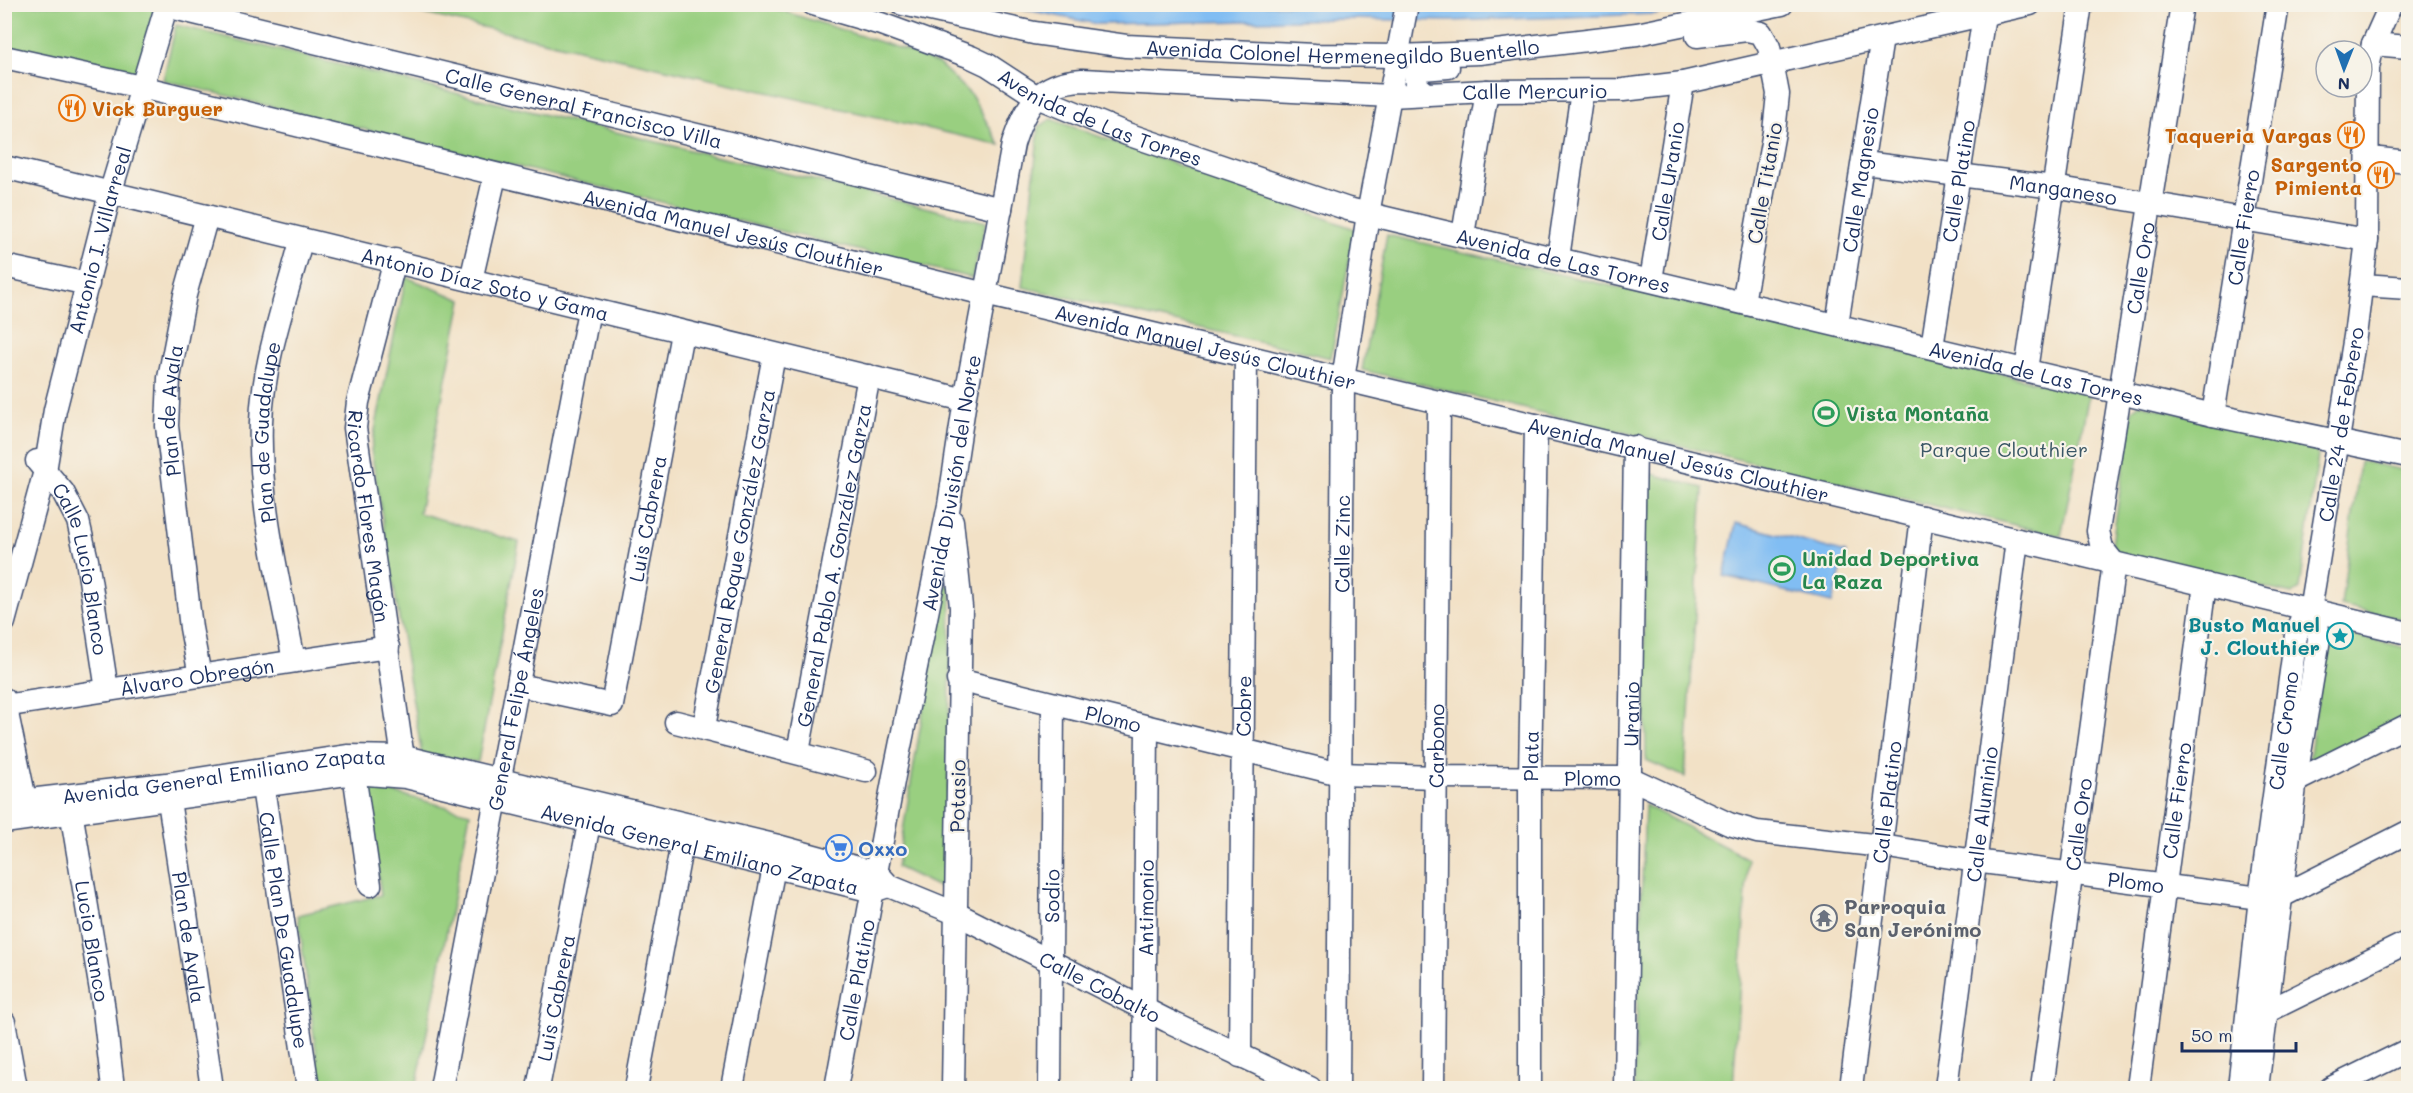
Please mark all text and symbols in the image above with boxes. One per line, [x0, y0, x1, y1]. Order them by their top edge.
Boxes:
street label: Avenida Colonel Hermenegildo Buentello [1145, 33, 1541, 69]
north arrow [2314, 39, 2374, 99]
street label: Calle General Francisco Villa [443, 61, 725, 154]
street label: Avenida de Las Torres [993, 62, 1205, 171]
text: N [2337, 74, 2350, 95]
street label: Calle Mercurio [1462, 77, 1607, 105]
restaurant icon: Vick Burguer [57, 93, 87, 123]
place label: Vick Burguer [92, 95, 223, 121]
street label: Calle Magnesio [1835, 105, 1884, 254]
street label: Calle Platino [1936, 118, 1980, 244]
street label: Calle Uranio [1645, 120, 1690, 243]
street label: Calle Titanio [1741, 120, 1788, 246]
restaurant icon: Taqueria Vargas [2336, 120, 2366, 150]
place label: Taqueria Vargas [2165, 122, 2332, 148]
street label: Antonio I. Villarreal [62, 143, 137, 337]
place label: Sargento Pimienta [2270, 151, 2362, 200]
restaurant icon: Sargento Pimienta [2366, 160, 2396, 190]
street label: Calle Fierro [2221, 167, 2265, 287]
street label: Manganeso [2008, 168, 2119, 210]
street label: Avenida Manuel Jesús Clouthier [580, 183, 886, 282]
street label: Calle Oro [2120, 220, 2160, 316]
street label: Avenida de Las Torres [1453, 222, 1673, 298]
street label: Antonio Díaz Soto y Gama [359, 241, 612, 326]
street label: Avenida Manuel Jesús Clouthier [1052, 298, 1359, 395]
street label: Calle 24 de Febrero [2312, 325, 2369, 524]
street label: Avenida de Las Torres [1926, 335, 2146, 411]
street label: Plan de Guadalupe [248, 338, 286, 525]
street label: Plan de Ayala [154, 342, 188, 478]
street label: Avenida División del Norte [915, 353, 986, 613]
street label: General Roque González Garza [698, 387, 780, 696]
sports icon: Vista Montaña [1811, 398, 1841, 428]
place label: Vista Montaña [1846, 400, 1989, 426]
street label: General Pablo A. González Garza [790, 401, 877, 729]
street label: Ricardo Flores Magón [342, 409, 396, 624]
street label: Avenida Manuel Jesús Clouthier [1525, 411, 1832, 508]
park label: Parque Clouthier [1920, 436, 2088, 462]
street label: Luis Cabrera [622, 453, 672, 584]
street label: Calle Lucio Blanco [47, 476, 114, 657]
street label: Calle Zinc [1328, 495, 1355, 593]
place label: Unidad Deportiva La Raza [1802, 545, 1979, 594]
sports icon: Unidad Deportiva La Raza [1767, 554, 1797, 584]
street label: General Felipe Ángeles [481, 585, 549, 813]
place label: Busto Manuel J. Clouthier [2188, 611, 2320, 660]
place icon: Busto Manuel J. Clouthier [2325, 621, 2355, 651]
street label: Álvaro Obregón [118, 652, 276, 701]
street label: Calle Cromo [2262, 670, 2304, 792]
street label: Cobre [1230, 675, 1256, 737]
street label: Uranio [1617, 681, 1644, 747]
street label: Plomo [1083, 699, 1144, 738]
street label: Carbono [1423, 704, 1449, 788]
street label: Plata [1517, 730, 1544, 782]
street label: Calle Platino [1866, 739, 1907, 865]
street label: Calle Fierro [2156, 741, 2197, 860]
street label: Avenida General Emiliano Zapata [61, 742, 386, 809]
street label: Calle Aluminio [1960, 745, 2003, 884]
street label: Potasio [943, 759, 971, 833]
street label: Plomo [1564, 765, 1621, 791]
street label: Calle Oro [2059, 776, 2097, 872]
street label: Avenida General Emiliano Zapata [538, 797, 862, 900]
street label: Calle Plan De Guadalupe [254, 810, 315, 1051]
supermarket icon: Oxxo [824, 833, 854, 863]
place label: Oxxo [858, 835, 907, 861]
street label: Antimonio [1132, 859, 1159, 957]
street label: Plomo [2106, 865, 2166, 898]
street label: Sodio [1038, 869, 1065, 923]
street label: Plan de Ayala [167, 870, 212, 1005]
street label: Lucio Blanco [70, 879, 116, 1004]
place label: Parroquia San Jerónimo [1844, 893, 1981, 942]
temple icon: Parroquia San Jerónimo [1809, 903, 1839, 933]
street label: Calle Platino [832, 917, 880, 1043]
street label: Luis Cabrera [531, 932, 580, 1063]
street label: Calle Cobalto [1035, 945, 1165, 1028]
scale bar [2182, 1015, 2296, 1053]
text: 50 m [2191, 1023, 2233, 1047]

